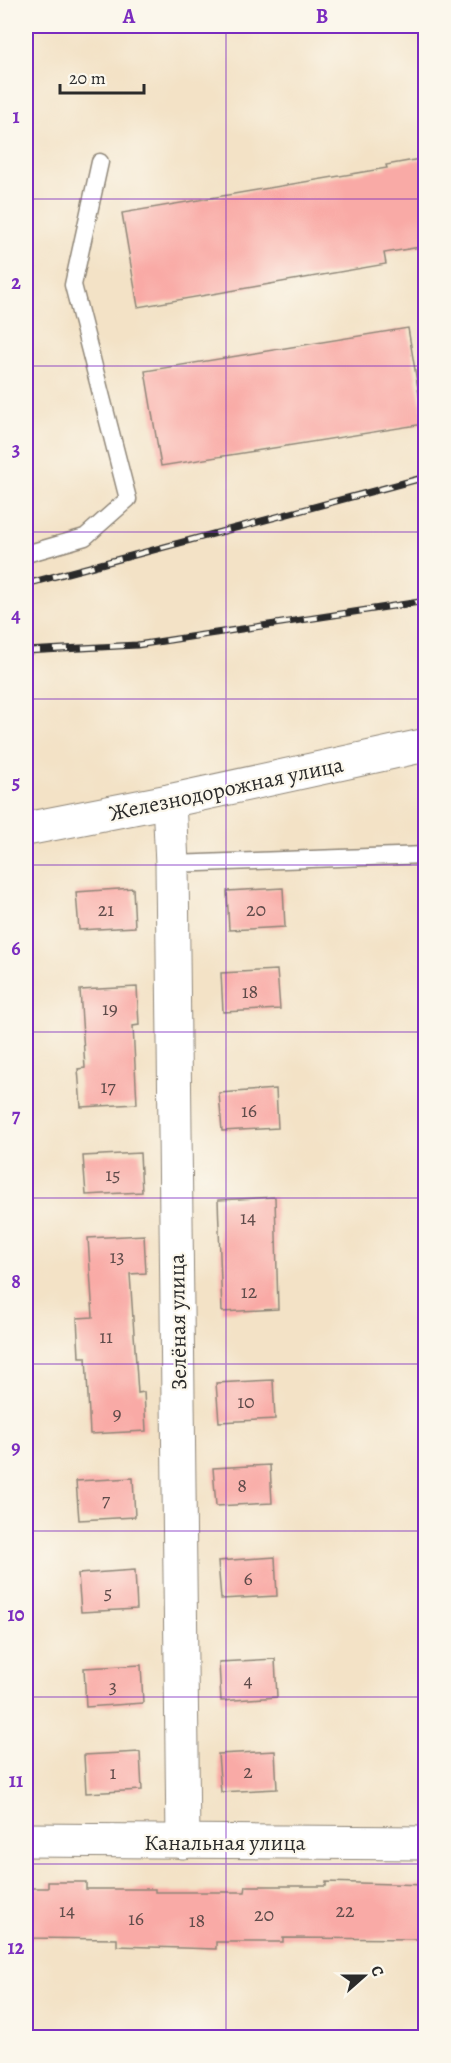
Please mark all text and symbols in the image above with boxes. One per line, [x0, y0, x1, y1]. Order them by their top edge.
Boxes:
text: A [122, 3, 136, 30]
text: B [316, 3, 328, 30]
scale bar [60, 57, 144, 95]
text: 20 m [69, 66, 106, 90]
text: 1 [12, 103, 20, 130]
text: 2 [11, 269, 21, 296]
text: 3 [12, 436, 20, 463]
text: 4 [11, 602, 21, 629]
street label: Железнодорожная улица [106, 749, 347, 828]
text: 5 [12, 769, 20, 796]
house number: 21 [98, 896, 114, 923]
house number: 20 [246, 896, 266, 923]
text: 6 [11, 935, 21, 962]
house number: 18 [242, 978, 258, 1005]
house number: 19 [102, 995, 118, 1022]
house number: 17 [100, 1073, 116, 1100]
house number: 16 [241, 1097, 257, 1124]
text: 7 [12, 1102, 21, 1129]
house number: 15 [105, 1161, 121, 1188]
house number: 14 [240, 1204, 256, 1231]
house number: 13 [109, 1243, 125, 1270]
street label: Зелёная улица [162, 1253, 194, 1390]
text: 8 [11, 1268, 21, 1295]
house number: 12 [241, 1278, 258, 1305]
house number: 11 [99, 1323, 113, 1350]
house number: 10 [237, 1388, 255, 1415]
house number: 9 [112, 1400, 122, 1427]
text: 9 [11, 1434, 21, 1461]
house number: 8 [237, 1472, 247, 1499]
house number: 7 [102, 1486, 111, 1513]
house number: 6 [243, 1565, 253, 1592]
house number: 5 [104, 1579, 112, 1606]
text: 10 [7, 1601, 25, 1628]
house number: 4 [243, 1667, 253, 1694]
house number: 3 [109, 1673, 117, 1700]
house number: 2 [243, 1758, 253, 1785]
house number: 1 [110, 1759, 117, 1786]
text: 11 [9, 1767, 23, 1794]
street label: Канальная улица [144, 1828, 307, 1858]
house number: 14 [59, 1897, 75, 1924]
house number: 22 [336, 1897, 355, 1924]
house number: 20 [254, 1901, 274, 1928]
house number: 16 [128, 1905, 144, 1932]
house number: 18 [189, 1907, 205, 1934]
text: 12 [8, 1934, 25, 1961]
north arrow [334, 1946, 394, 2006]
text: С [365, 1962, 389, 1980]

